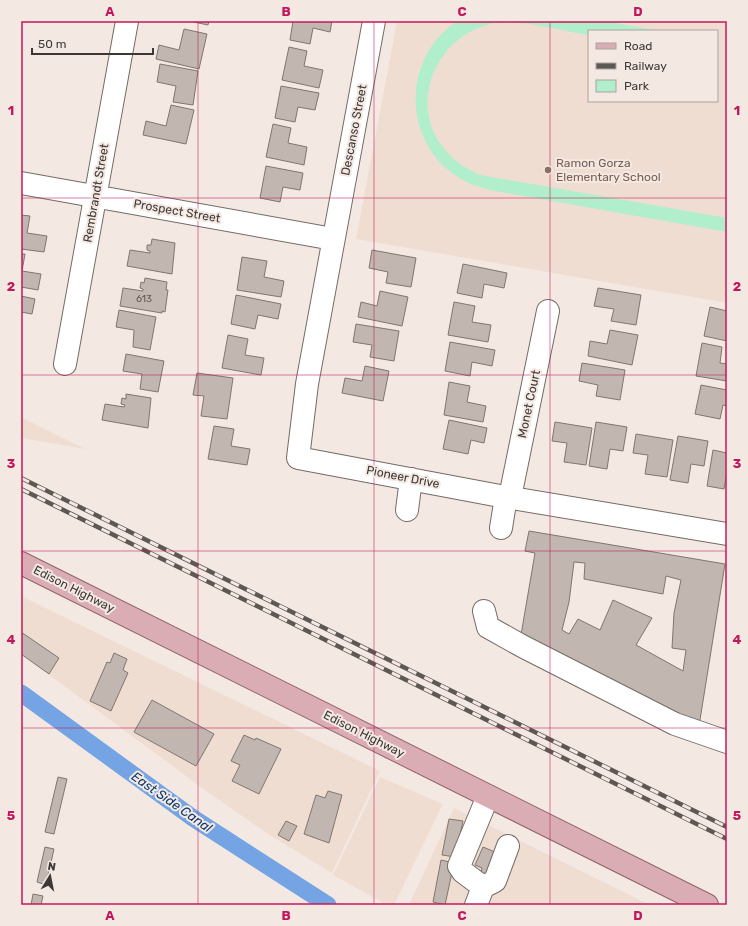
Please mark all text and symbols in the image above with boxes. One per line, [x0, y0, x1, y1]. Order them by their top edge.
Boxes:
text: A [105, 4, 115, 19]
text: B [281, 4, 291, 19]
text: C [457, 4, 467, 19]
text: D [633, 4, 643, 19]
scale bar [32, 30, 153, 56]
legend [588, 30, 718, 102]
text: 50 m [38, 37, 66, 51]
text: Road [624, 39, 652, 53]
text: Railway [624, 59, 667, 73]
text: Park [624, 79, 650, 93]
street label: Descanso Street [338, 83, 370, 177]
text: 1 [8, 103, 14, 118]
text: 1 [734, 103, 740, 118]
street label: Rembrandt Street [80, 142, 112, 244]
place label: Ramon Gorza Elementary School [556, 156, 661, 184]
marker: Ramon Gorza Elementary School [543, 165, 553, 175]
street label: Prospect Street [132, 196, 222, 226]
text: 2 [7, 279, 15, 294]
text: 2 [733, 279, 741, 294]
house number: 613 [136, 293, 152, 305]
street label: Monet Court [515, 368, 543, 439]
text: 3 [7, 456, 16, 471]
text: 3 [733, 456, 742, 471]
street label: Pioneer Drive [365, 463, 441, 491]
street label: Edison Highway [31, 563, 117, 616]
text: 4 [7, 632, 16, 647]
text: 4 [733, 632, 742, 647]
street label: Edison Highway [321, 708, 407, 761]
water label: East Side Canal [129, 769, 216, 836]
text: 5 [7, 808, 15, 823]
text: 5 [733, 808, 741, 823]
north arrow [30, 856, 70, 896]
text: N [47, 860, 57, 874]
text: A [105, 908, 115, 923]
text: B [281, 908, 291, 923]
text: C [457, 908, 467, 923]
text: D [633, 908, 643, 923]

